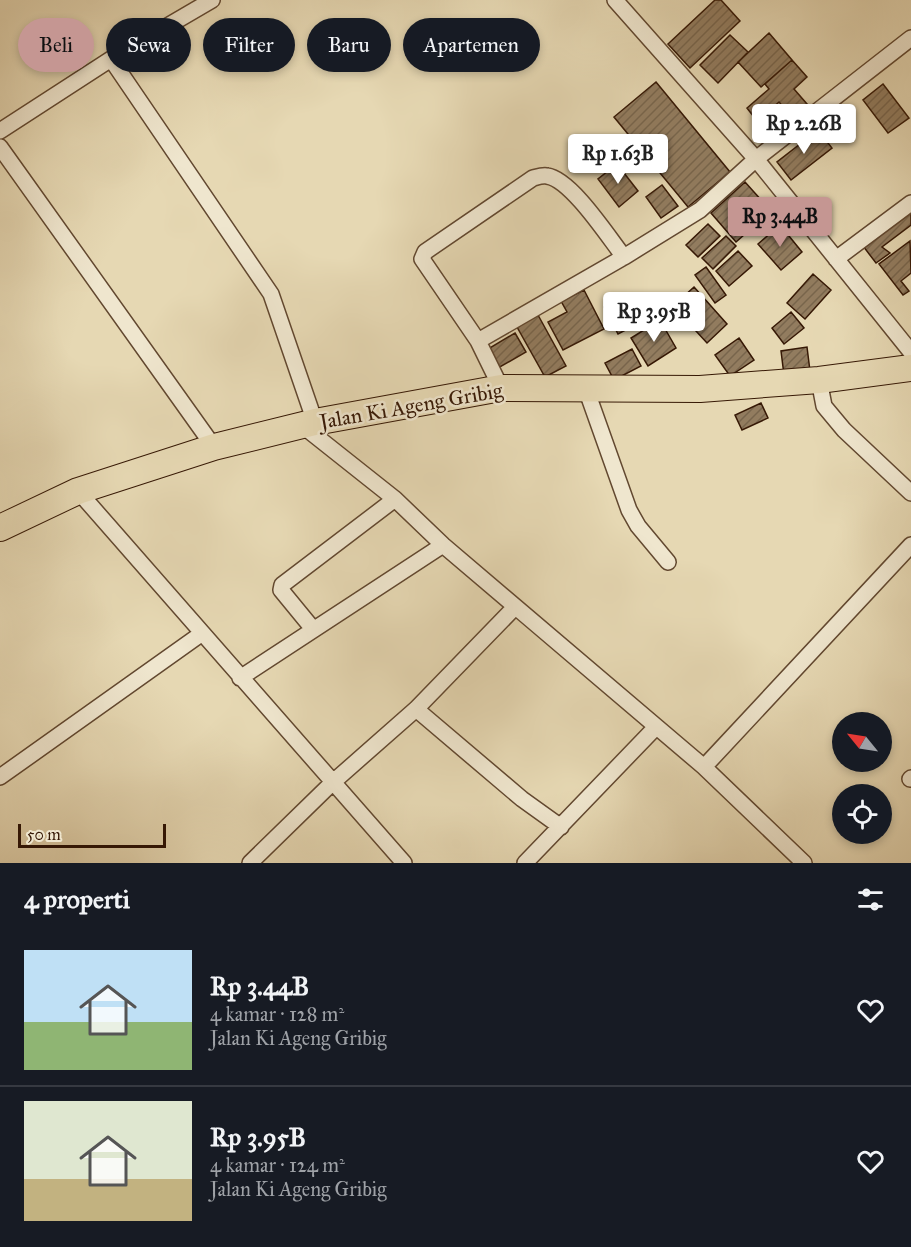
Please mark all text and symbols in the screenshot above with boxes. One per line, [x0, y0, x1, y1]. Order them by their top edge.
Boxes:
chip: Beli [18, 18, 94, 72]
chip: Sewa [106, 18, 191, 72]
chip: Filter [203, 18, 295, 72]
chip: Baru [307, 18, 391, 72]
chip: Apartemen [403, 18, 540, 72]
pin: Rp 2.26B [742, 104, 866, 155]
text: Rp 2.26B [766, 111, 842, 135]
pin: Rp 1.63B [556, 134, 680, 185]
text: Rp 1.63B [582, 141, 654, 165]
pin: Rp 3.44B [718, 197, 842, 248]
text: Rp 3.44B [742, 204, 818, 228]
pin: Rp 3.95B [592, 292, 716, 343]
text: Rp 3.95B [617, 299, 691, 323]
street label: Jalan Ki Ageng Gribig [315, 377, 505, 435]
north arrow [832, 712, 892, 772]
map controls [832, 712, 892, 844]
button: locate [832, 784, 892, 844]
scale bar [18, 821, 166, 848]
text: 50 m [27, 825, 61, 844]
text: 4 properti [24, 883, 130, 915]
icon: filters [854, 883, 887, 916]
text: Rp 3.44B [210, 970, 309, 1002]
icon: home [72, 974, 144, 1046]
icon: heart [854, 994, 887, 1027]
text: 4 kamar · 128 m² [210, 1002, 344, 1026]
text: Jalan Ki Ageng Gribig [210, 1026, 387, 1050]
text: Rp 3.95B [210, 1121, 306, 1153]
icon: home [72, 1125, 144, 1197]
icon: heart [854, 1145, 887, 1178]
text: 4 kamar · 124 m² [210, 1153, 345, 1177]
text: Jalan Ki Ageng Gribig [210, 1177, 387, 1201]

